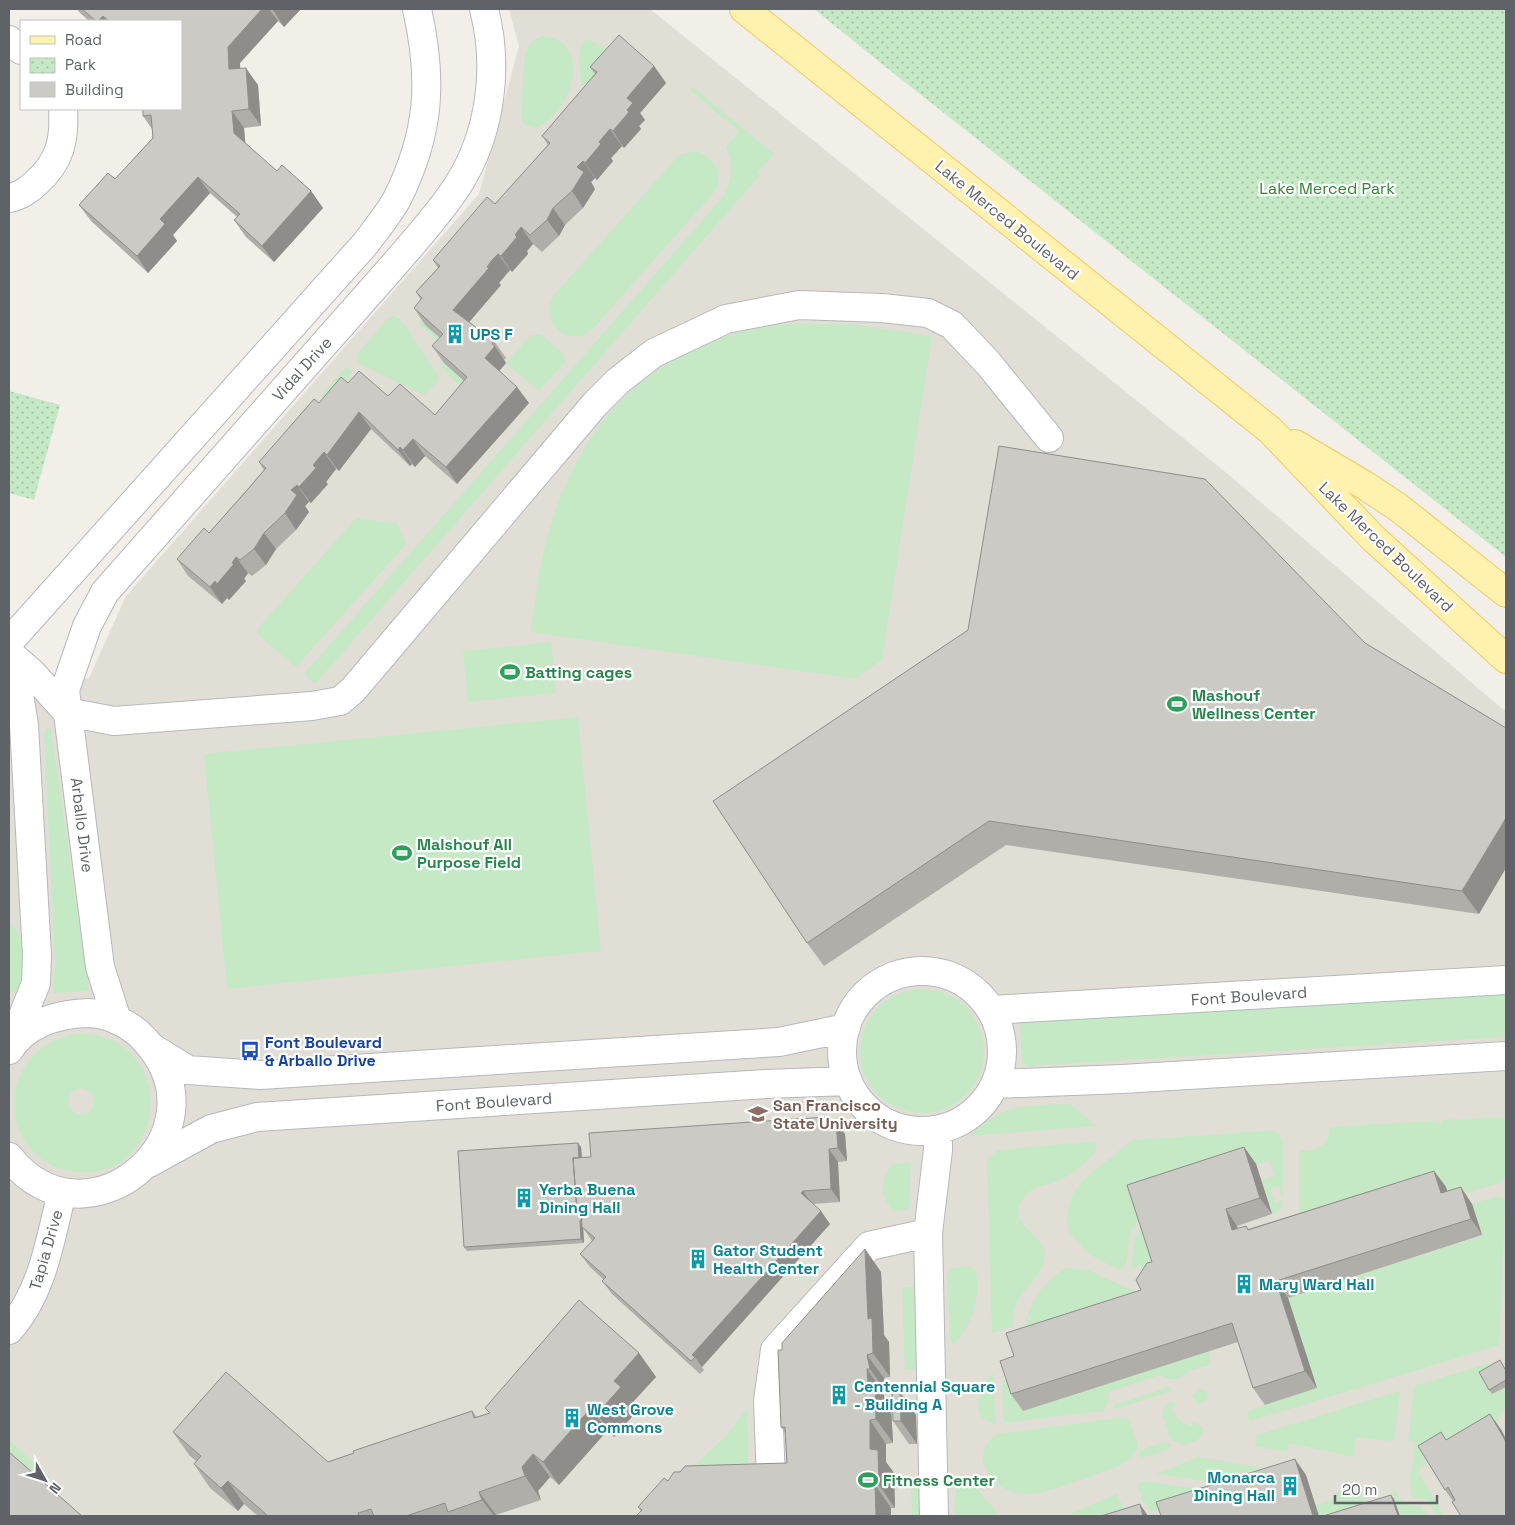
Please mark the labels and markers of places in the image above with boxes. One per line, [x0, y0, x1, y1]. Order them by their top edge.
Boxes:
building icon: UPS F [444, 323, 466, 345]
place label: UPS F [470, 324, 513, 345]
sports icon: Batting cages [499, 661, 521, 683]
place label: Batting cages [525, 662, 632, 683]
place label: Mashouf Wellness Center [1192, 685, 1316, 724]
sports icon: Mashouf Wellness Center [1166, 693, 1188, 715]
place label: Malshouf All Purpose Field [417, 834, 521, 873]
sports icon: Malshouf All Purpose Field [391, 842, 413, 864]
place label: Font Boulevard & Arballo Drive [265, 1032, 382, 1071]
bus stop icon: Font Boulevard & Arballo Drive [239, 1040, 261, 1062]
place label: San Francisco State University [773, 1095, 898, 1134]
school or university icon: San Francisco State University [747, 1103, 769, 1125]
place label: Yerba Buena Dining Hall [539, 1179, 635, 1218]
building icon: Yerba Buena Dining Hall [513, 1187, 535, 1209]
place label: Gator Student Health Center [713, 1240, 823, 1279]
building icon: Gator Student Health Center [687, 1248, 709, 1270]
building icon: Mary Ward Hall [1233, 1273, 1255, 1295]
place label: Mary Ward Hall [1259, 1274, 1375, 1295]
place label: Centennial Square - Building A [854, 1376, 995, 1415]
building icon: Centennial Square - Building A [828, 1384, 850, 1406]
place label: West Grove Commons [587, 1399, 674, 1438]
building icon: West Grove Commons [561, 1407, 583, 1429]
place label: Monarca Dining Hall [1194, 1467, 1275, 1506]
sports icon: Fitness Center [857, 1469, 879, 1491]
place label: Fitness Center [883, 1470, 995, 1491]
building icon: Monarca Dining Hall [1279, 1475, 1301, 1497]

